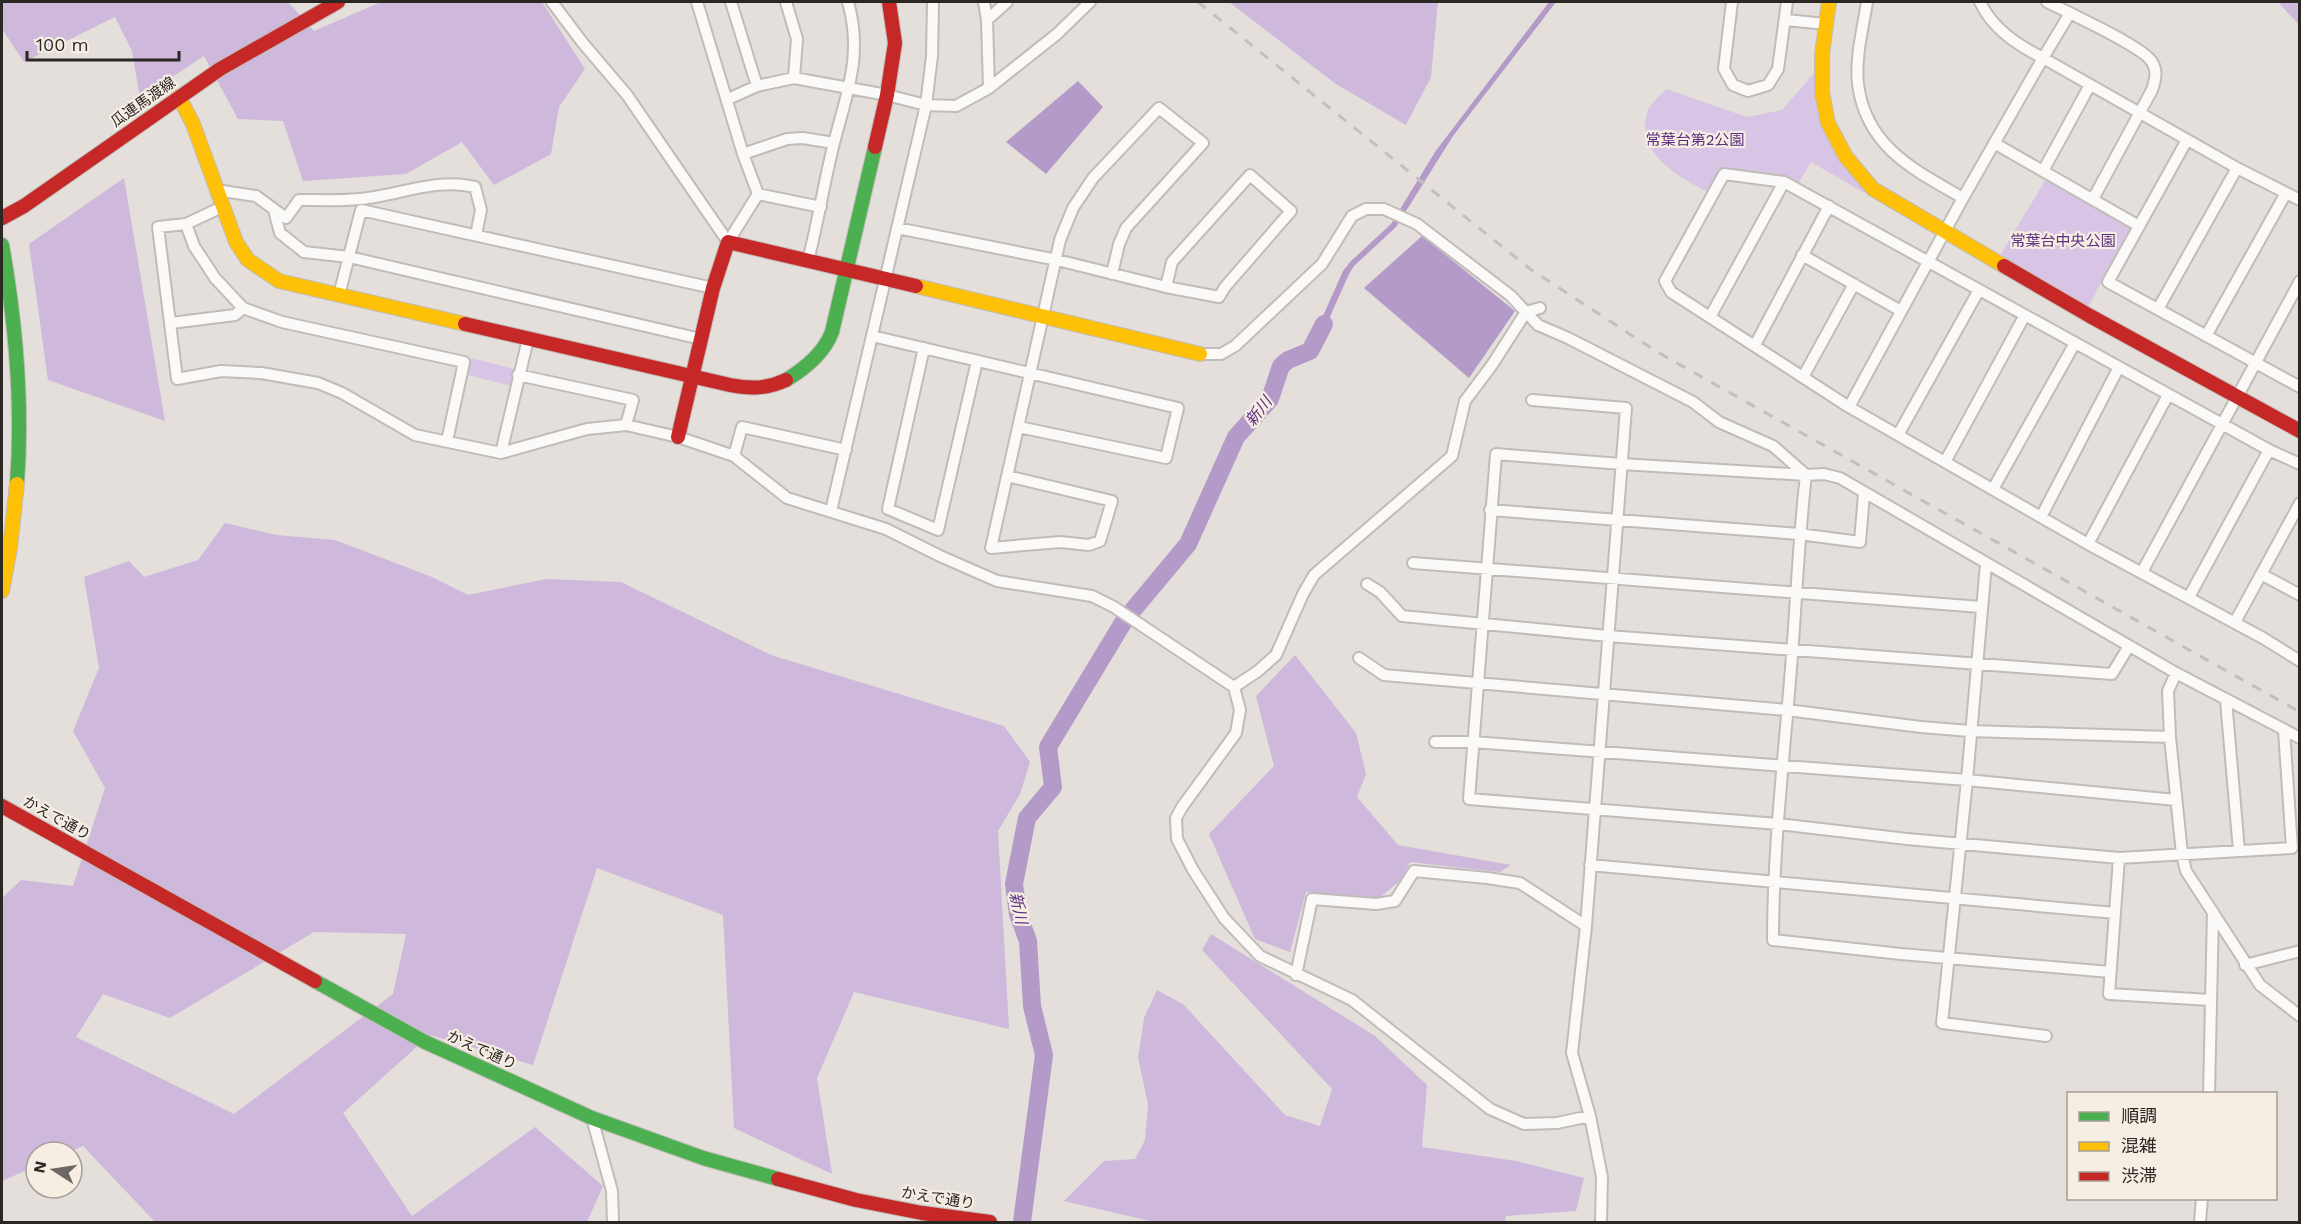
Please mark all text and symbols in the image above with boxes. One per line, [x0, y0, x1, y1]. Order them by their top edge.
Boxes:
scale bar [27, 24, 178, 62]
text: 100 m [36, 34, 89, 55]
street label: 瓜連馬渡線 [107, 73, 179, 131]
park label: 常葉台第2公園 [1646, 131, 1744, 149]
park label: 常葉台中央公園 [2010, 232, 2116, 250]
water label: 新川 [1241, 391, 1277, 430]
street label: かえで通り [20, 792, 94, 844]
water label: 新川 [1006, 890, 1032, 928]
street label: かえで通り [444, 1027, 520, 1073]
legend [2067, 1092, 2277, 1200]
text: 順調 [2121, 1105, 2157, 1126]
text: 混雑 [2121, 1135, 2157, 1156]
north arrow [24, 1140, 84, 1200]
text: N [29, 1159, 50, 1175]
text: 渋滞 [2121, 1165, 2157, 1186]
street label: かえで通り [900, 1183, 976, 1213]

